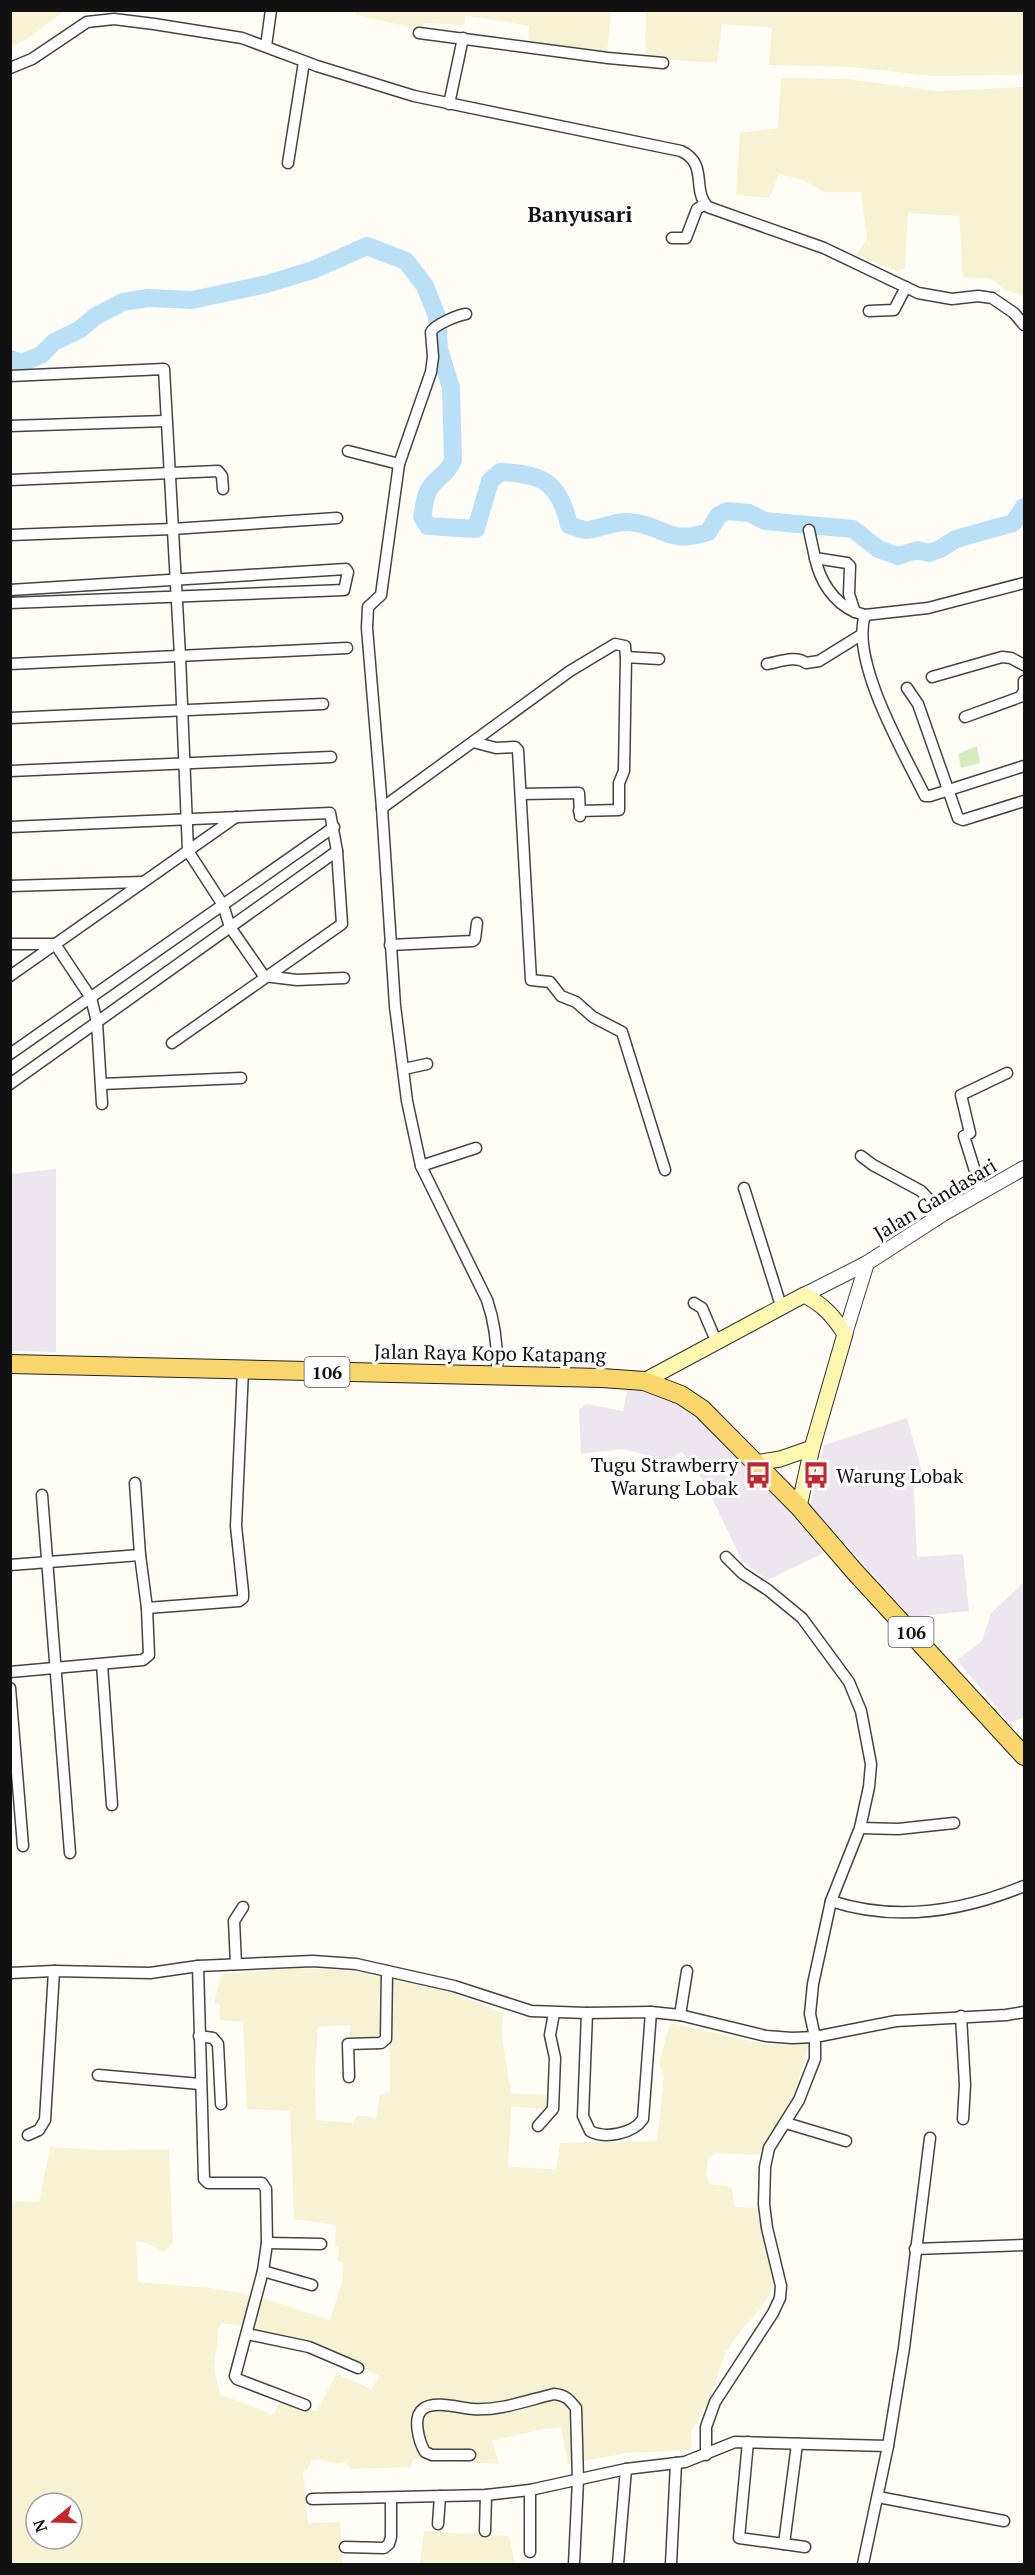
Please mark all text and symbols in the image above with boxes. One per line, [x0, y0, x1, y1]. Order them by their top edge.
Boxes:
district label: Banyusari [528, 199, 632, 228]
street label: Jalan Gandasari [868, 1152, 1002, 1246]
street label: Jalan Raya Kopo Katapang [374, 1337, 607, 1369]
road number: 106 [304, 1357, 350, 1387]
place label: Tugu Strawberry Warung Lobak [591, 1451, 739, 1501]
bus stop icon: Tugu Strawberry Warung Lobak [743, 1460, 773, 1490]
bus stop icon: Warung Lobak [801, 1460, 831, 1490]
place label: Warung Lobak [836, 1462, 964, 1489]
road number: 106 [888, 1617, 934, 1647]
north arrow [24, 2491, 84, 2551]
text: N [27, 2517, 52, 2535]

